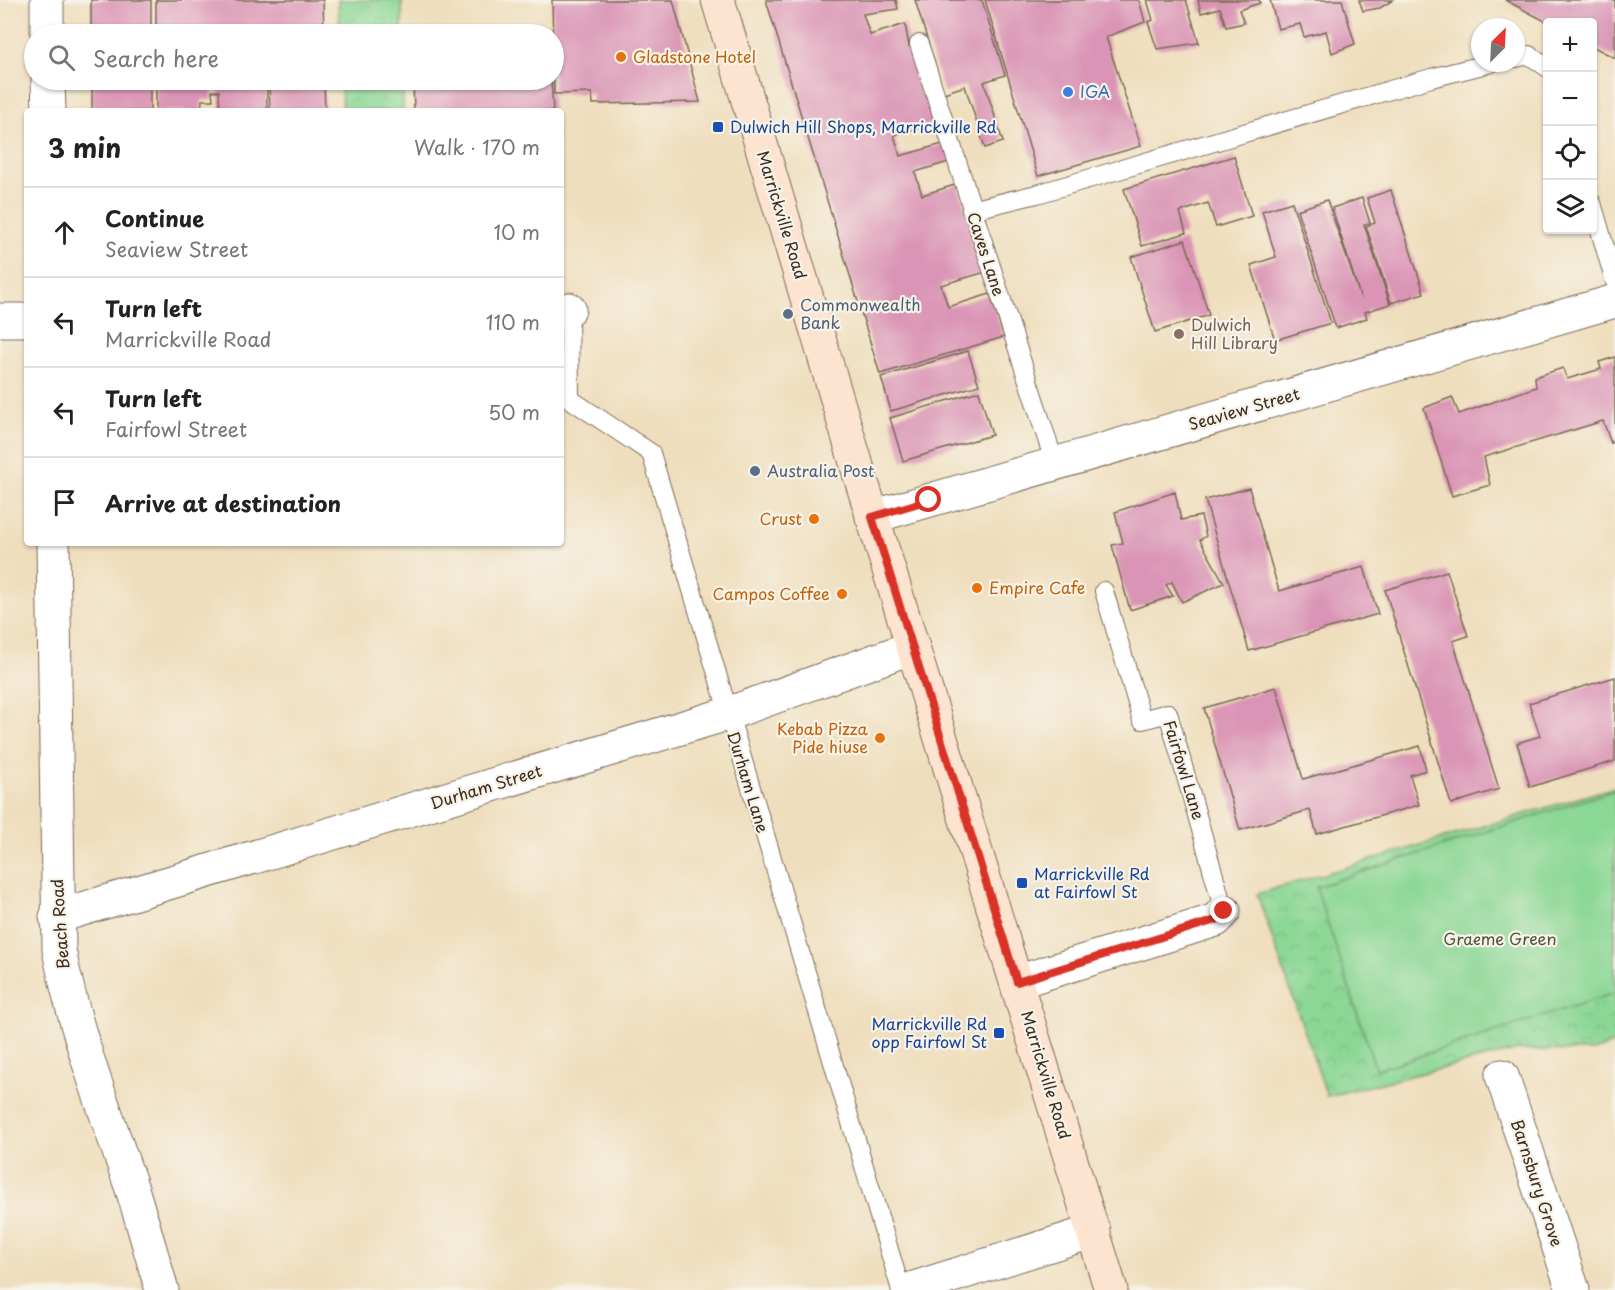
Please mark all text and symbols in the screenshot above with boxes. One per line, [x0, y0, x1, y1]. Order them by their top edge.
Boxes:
north arrow [1471, 18, 1525, 72]
map controls [1543, 18, 1597, 234]
button: + [1543, 18, 1597, 72]
search box [24, 24, 564, 90]
icon: search [45, 41, 78, 74]
text: Search here [93, 41, 219, 74]
place label: Gladstone Hotel [633, 44, 756, 68]
marker: Gladstone Hotel [614, 50, 628, 64]
button: − [1543, 72, 1597, 126]
place label: IGA [1080, 79, 1110, 103]
marker: IGA [1061, 85, 1075, 99]
place label: Dulwich Hill Shops, Marrickville Rd [730, 114, 997, 138]
marker: Dulwich Hill Shops, Marrickville Rd [711, 120, 725, 134]
button: locate [1543, 126, 1597, 180]
text: 3 min [48, 128, 121, 167]
text: Walk · 170 m [414, 132, 540, 162]
street label: Marrickville Road [752, 148, 814, 282]
button: layers [1543, 180, 1597, 234]
text: Continue [105, 201, 204, 234]
street label: Caves Lane [962, 209, 1012, 299]
icon: ahead [48, 216, 81, 249]
text: 10 m [493, 217, 540, 247]
text: Seaview Street [105, 234, 248, 264]
text: Turn left [105, 291, 202, 324]
place label: Commonwealth Bank [800, 292, 920, 334]
icon: left [48, 306, 81, 339]
text: 110 m [486, 307, 540, 337]
marker: Commonwealth Bank [781, 307, 795, 321]
place label: Dulwich Hill Library [1191, 312, 1278, 354]
text: Marrickville Road [105, 324, 271, 354]
marker: Dulwich Hill Library [1172, 327, 1186, 341]
text: Turn left [105, 381, 202, 414]
street label: Seaview Street [1185, 381, 1303, 435]
icon: left [48, 396, 81, 429]
text: 50 m [488, 397, 540, 427]
text: Fairfowl Street [105, 414, 247, 444]
place label: Australia Post [767, 458, 874, 482]
marker: Australia Post [748, 464, 762, 478]
icon: arrive [48, 486, 81, 519]
text: Arrive at destination [105, 486, 341, 519]
route start [915, 486, 941, 512]
place label: Crust [760, 506, 802, 530]
marker: Crust [807, 512, 821, 526]
place label: Empire Cafe [989, 575, 1085, 599]
place label: Campos Coffee [713, 581, 830, 605]
marker: Empire Cafe [970, 581, 984, 595]
marker: Campos Coffee [835, 587, 849, 601]
place label: Kebab Pizza Pide hiuse [777, 716, 869, 758]
street label: Fairfowl Lane [1158, 717, 1212, 823]
street label: Durham Lane [722, 728, 776, 836]
marker: Kebab Pizza Pide hiuse [873, 731, 887, 745]
street label: Durham Street [427, 758, 545, 814]
place label: Marrickville Rd at Fairfowl St [1034, 861, 1150, 903]
marker: Marrickville Rd at Fairfowl St [1015, 876, 1029, 890]
street label: Beach Road [44, 878, 74, 970]
route end [1210, 897, 1236, 923]
park label: Graeme Green [1443, 926, 1557, 950]
street label: Marrickville Road [1016, 1008, 1078, 1142]
place label: Marrickville Rd opp Fairfowl St [871, 1011, 987, 1053]
marker: Marrickville Rd opp Fairfowl St [992, 1026, 1006, 1040]
street label: Barnsbury Grove [1506, 1116, 1570, 1249]

